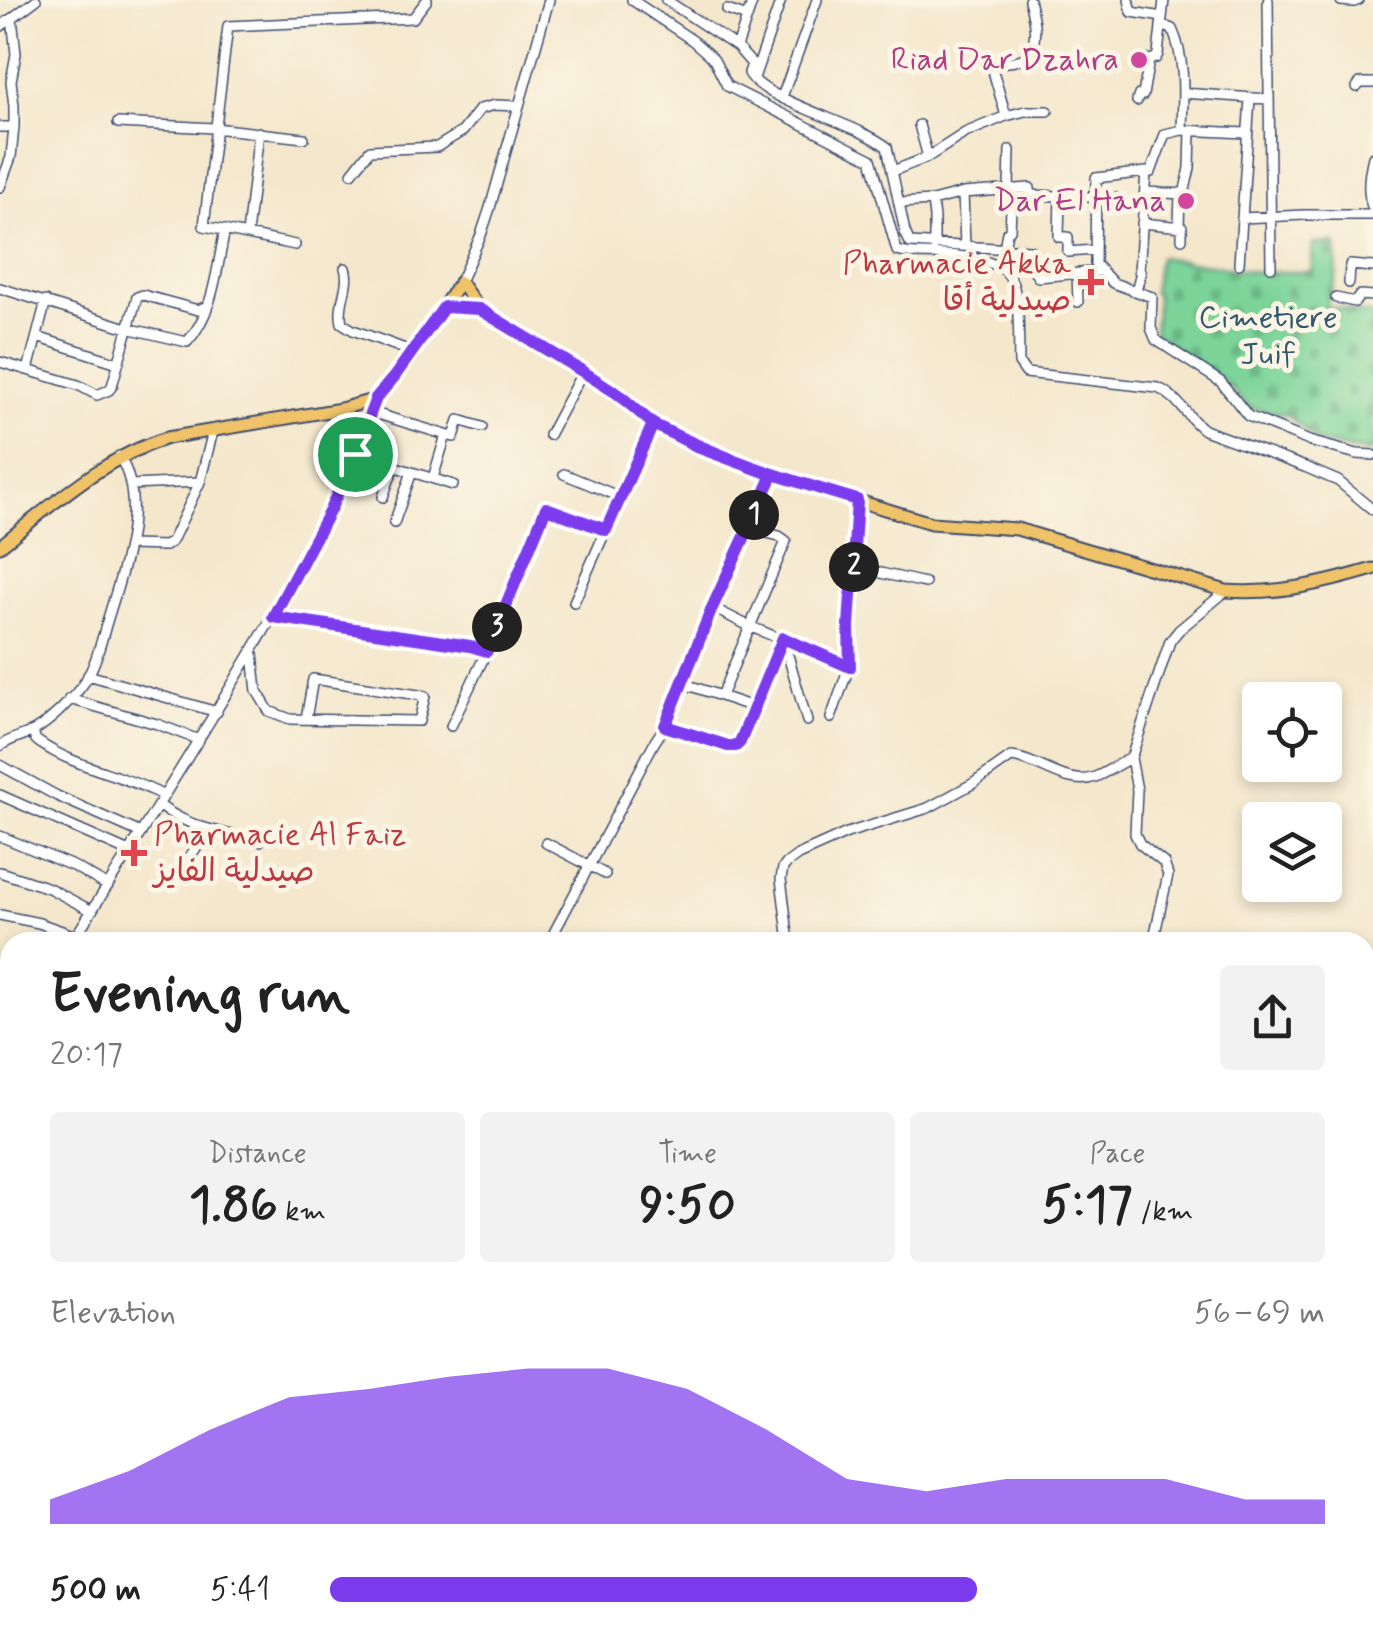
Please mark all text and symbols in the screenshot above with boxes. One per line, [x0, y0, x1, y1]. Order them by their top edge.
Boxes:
place label: Riad Dar Dzahra [891, 39, 1119, 81]
marker: Riad Dar Dzahra [1128, 49, 1150, 71]
place label: Dar El Hana [994, 180, 1166, 222]
marker: Dar El Hana [1175, 190, 1197, 212]
place label: Pharmacie Akka صيدلية أقا [843, 243, 1072, 322]
marker: Pharmacie Akka صيدلية أقا [1080, 271, 1102, 293]
park label: Cimetiere Juif [1198, 297, 1338, 376]
pin [313, 412, 398, 497]
icon: arrive [328, 427, 383, 482]
pin: 1 [729, 490, 779, 540]
text: 1 [748, 496, 760, 533]
pin: 2 [829, 542, 879, 592]
text: 2 [847, 548, 861, 585]
pin: 3 [472, 602, 522, 652]
text: 3 [491, 608, 503, 645]
map controls [1242, 682, 1342, 902]
button: locate [1242, 682, 1342, 782]
button: layers [1242, 802, 1342, 902]
place label: Pharmacie Al Faiz صيدلية الفايز [151, 814, 406, 893]
marker: Pharmacie Al Faiz صيدلية الفايز [123, 842, 145, 864]
text: Evening run [50, 960, 350, 1032]
button: share [1220, 965, 1325, 1070]
text: 20:17 [50, 1034, 123, 1076]
text: Distance [208, 1136, 307, 1173]
text: Time [658, 1136, 717, 1173]
text: Pace [1090, 1136, 1145, 1173]
text: 1.86 [189, 1173, 278, 1239]
text: 9:50 [639, 1173, 736, 1239]
text: 5:17 [1042, 1173, 1133, 1239]
text: km [278, 1194, 326, 1231]
text: /km [1133, 1194, 1193, 1231]
text: Elevation [50, 1292, 176, 1334]
text: 56–69 m [1194, 1292, 1325, 1334]
text: 500 m [50, 1569, 141, 1611]
text: 5:41 [210, 1569, 270, 1611]

